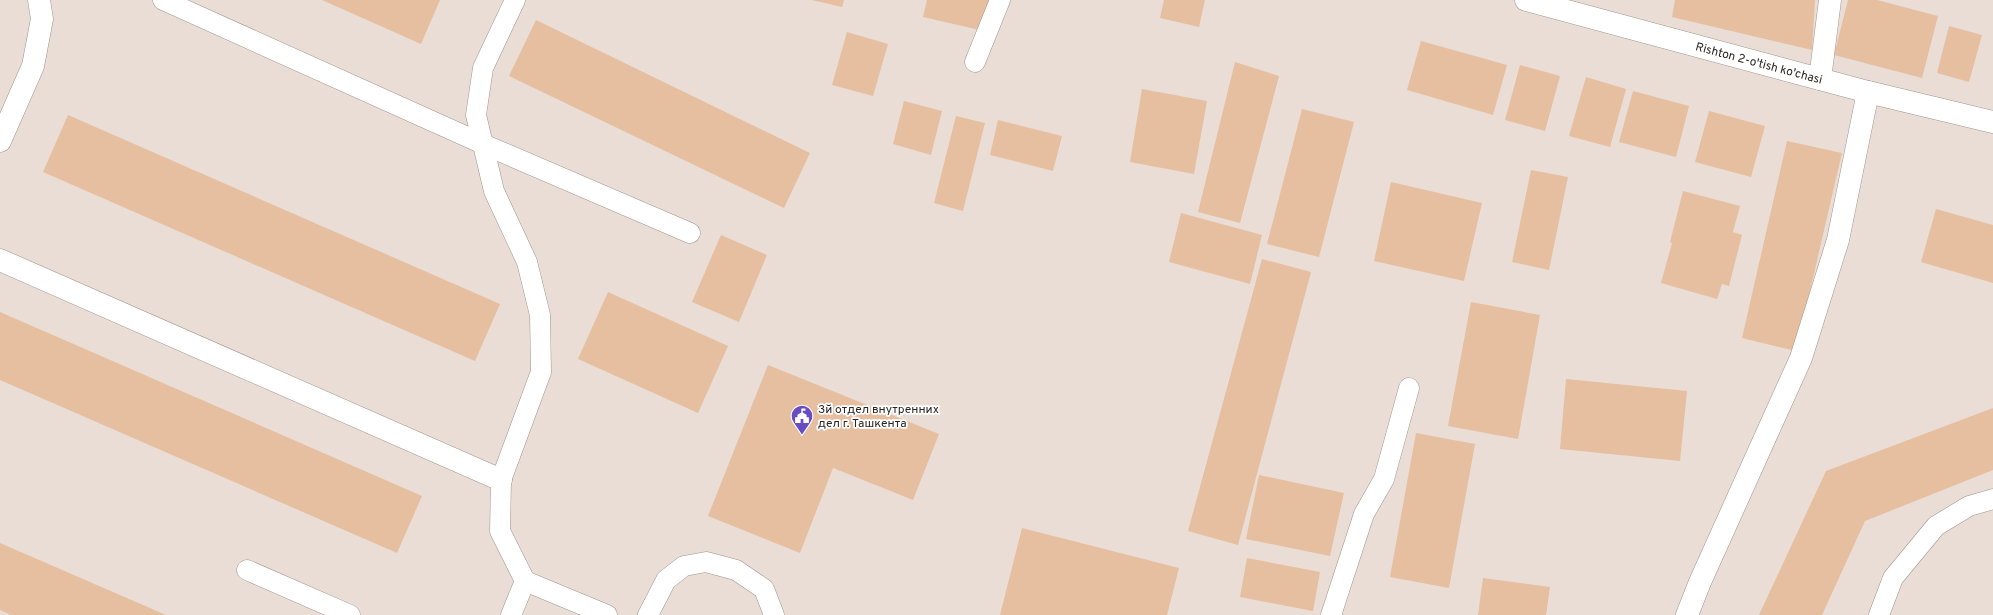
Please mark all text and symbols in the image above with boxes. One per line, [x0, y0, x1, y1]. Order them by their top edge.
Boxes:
street label: Rishton 2-o'tish ko'chasi [1693, 39, 1824, 89]
place label: 3й отдел внутренних дел г. Ташкента [818, 402, 939, 432]
public building icon: 3й отдел внутренних дел г. Ташкента [789, 403, 815, 436]

